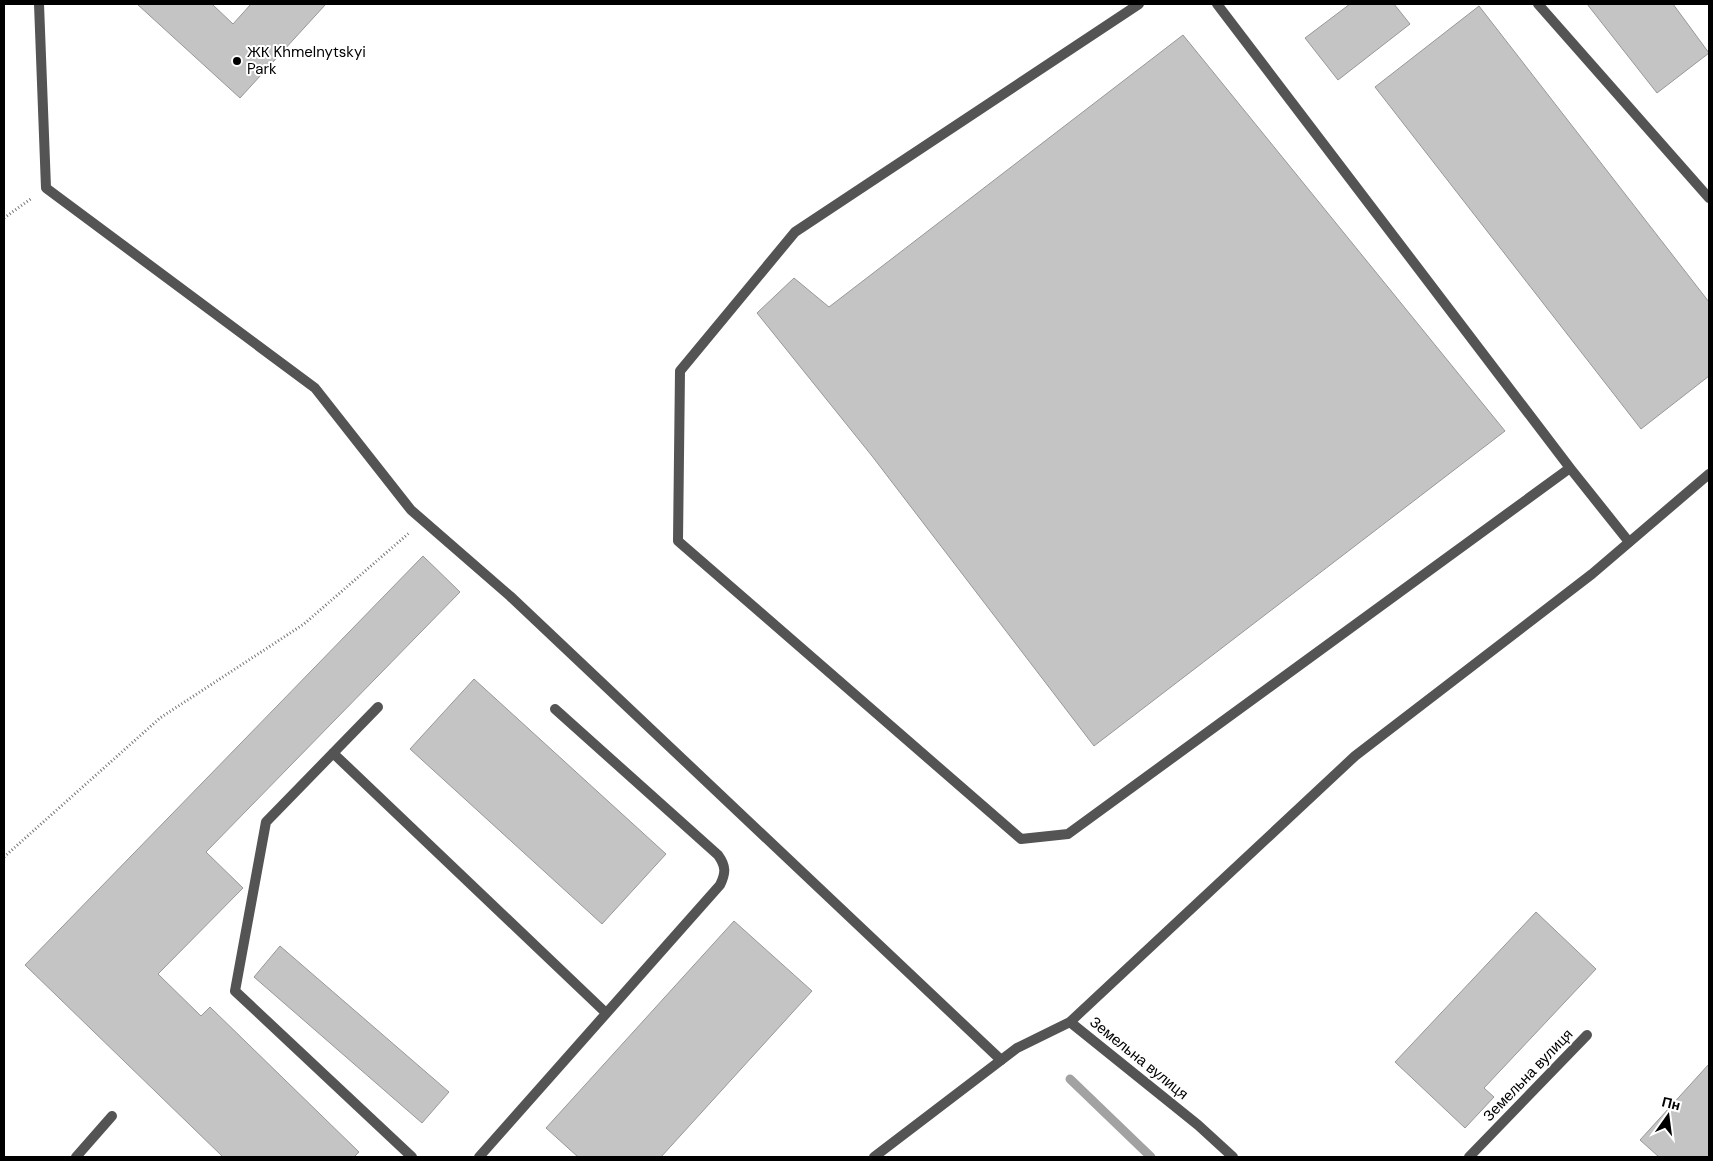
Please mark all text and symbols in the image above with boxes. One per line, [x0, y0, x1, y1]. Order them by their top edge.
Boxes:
place label: ЖК Khmelnytskyi Park [247, 42, 366, 79]
marker: ЖК Khmelnytskyi Park [231, 55, 243, 67]
street label: Земельна вулиця [1086, 1012, 1192, 1104]
street label: Земельна вулиця [1479, 1024, 1577, 1126]
north arrow [1643, 1091, 1693, 1141]
text: Пн [1660, 1092, 1682, 1114]

